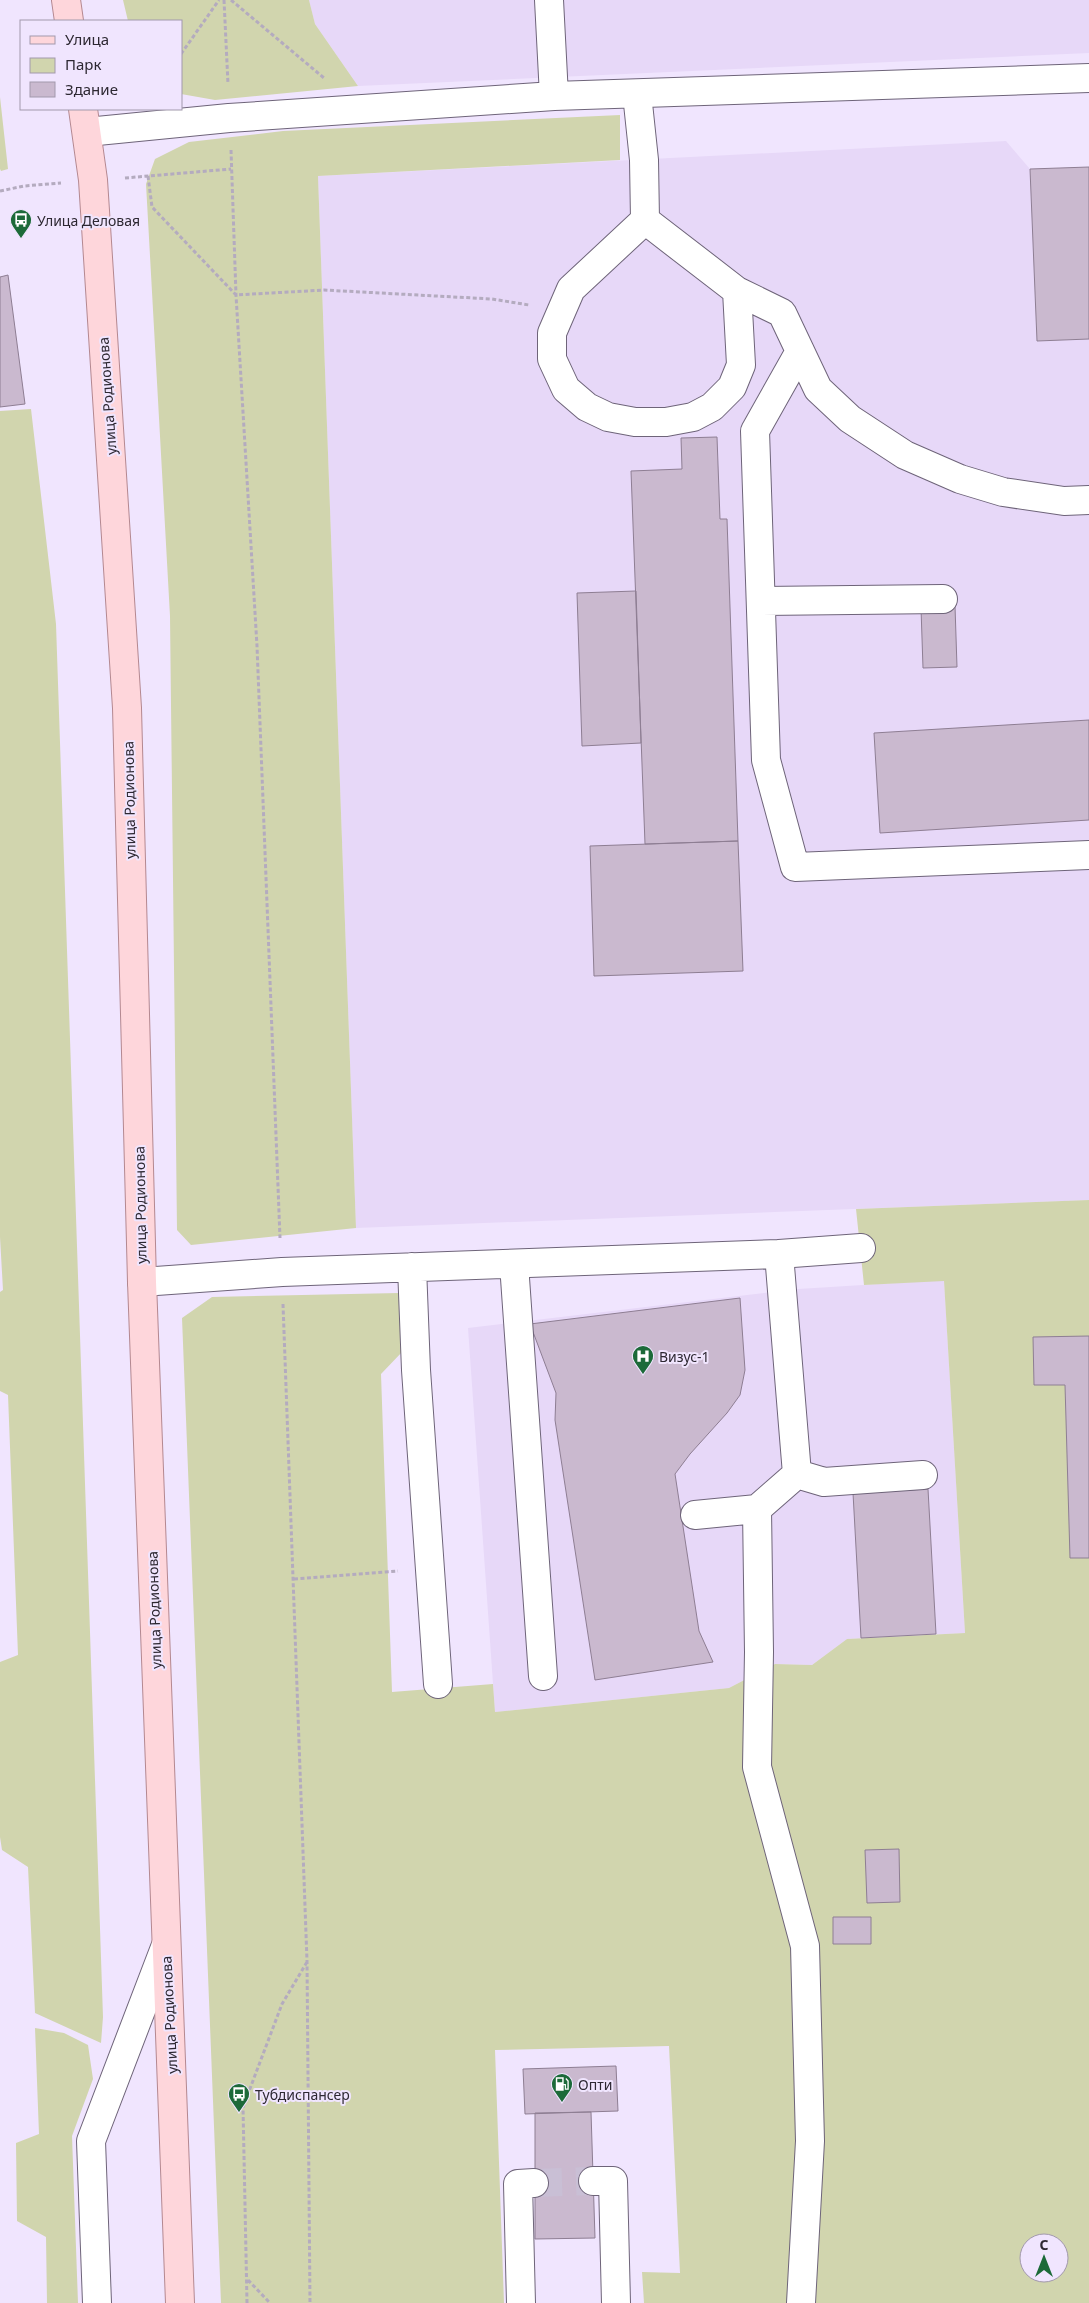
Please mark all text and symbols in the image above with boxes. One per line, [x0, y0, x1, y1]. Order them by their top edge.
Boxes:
legend [20, 20, 182, 110]
text: Улица [65, 29, 109, 49]
text: Парк [65, 54, 101, 74]
text: Здание [65, 79, 118, 99]
bus stop icon: Улица Деловая [9, 208, 33, 239]
place label: Улица Деловая [37, 211, 140, 230]
street label: улица Родионова [93, 337, 121, 455]
street label: улица Родионова [118, 741, 140, 859]
street label: улица Родионова [129, 1146, 151, 1264]
hospital icon: Визус-1 [631, 1344, 655, 1375]
place label: Визус-1 [659, 1347, 710, 1366]
street label: улица Родионова [142, 1551, 166, 1669]
street label: улица Родионова [156, 1956, 182, 2074]
fuel station icon: Опти [550, 2072, 574, 2103]
place label: Опти [578, 2075, 612, 2094]
bus stop icon: Тубдиспансер [227, 2082, 251, 2113]
place label: Тубдиспансер [255, 2085, 350, 2104]
north arrow [1019, 2233, 1069, 2283]
text: С [1039, 2235, 1049, 2254]

